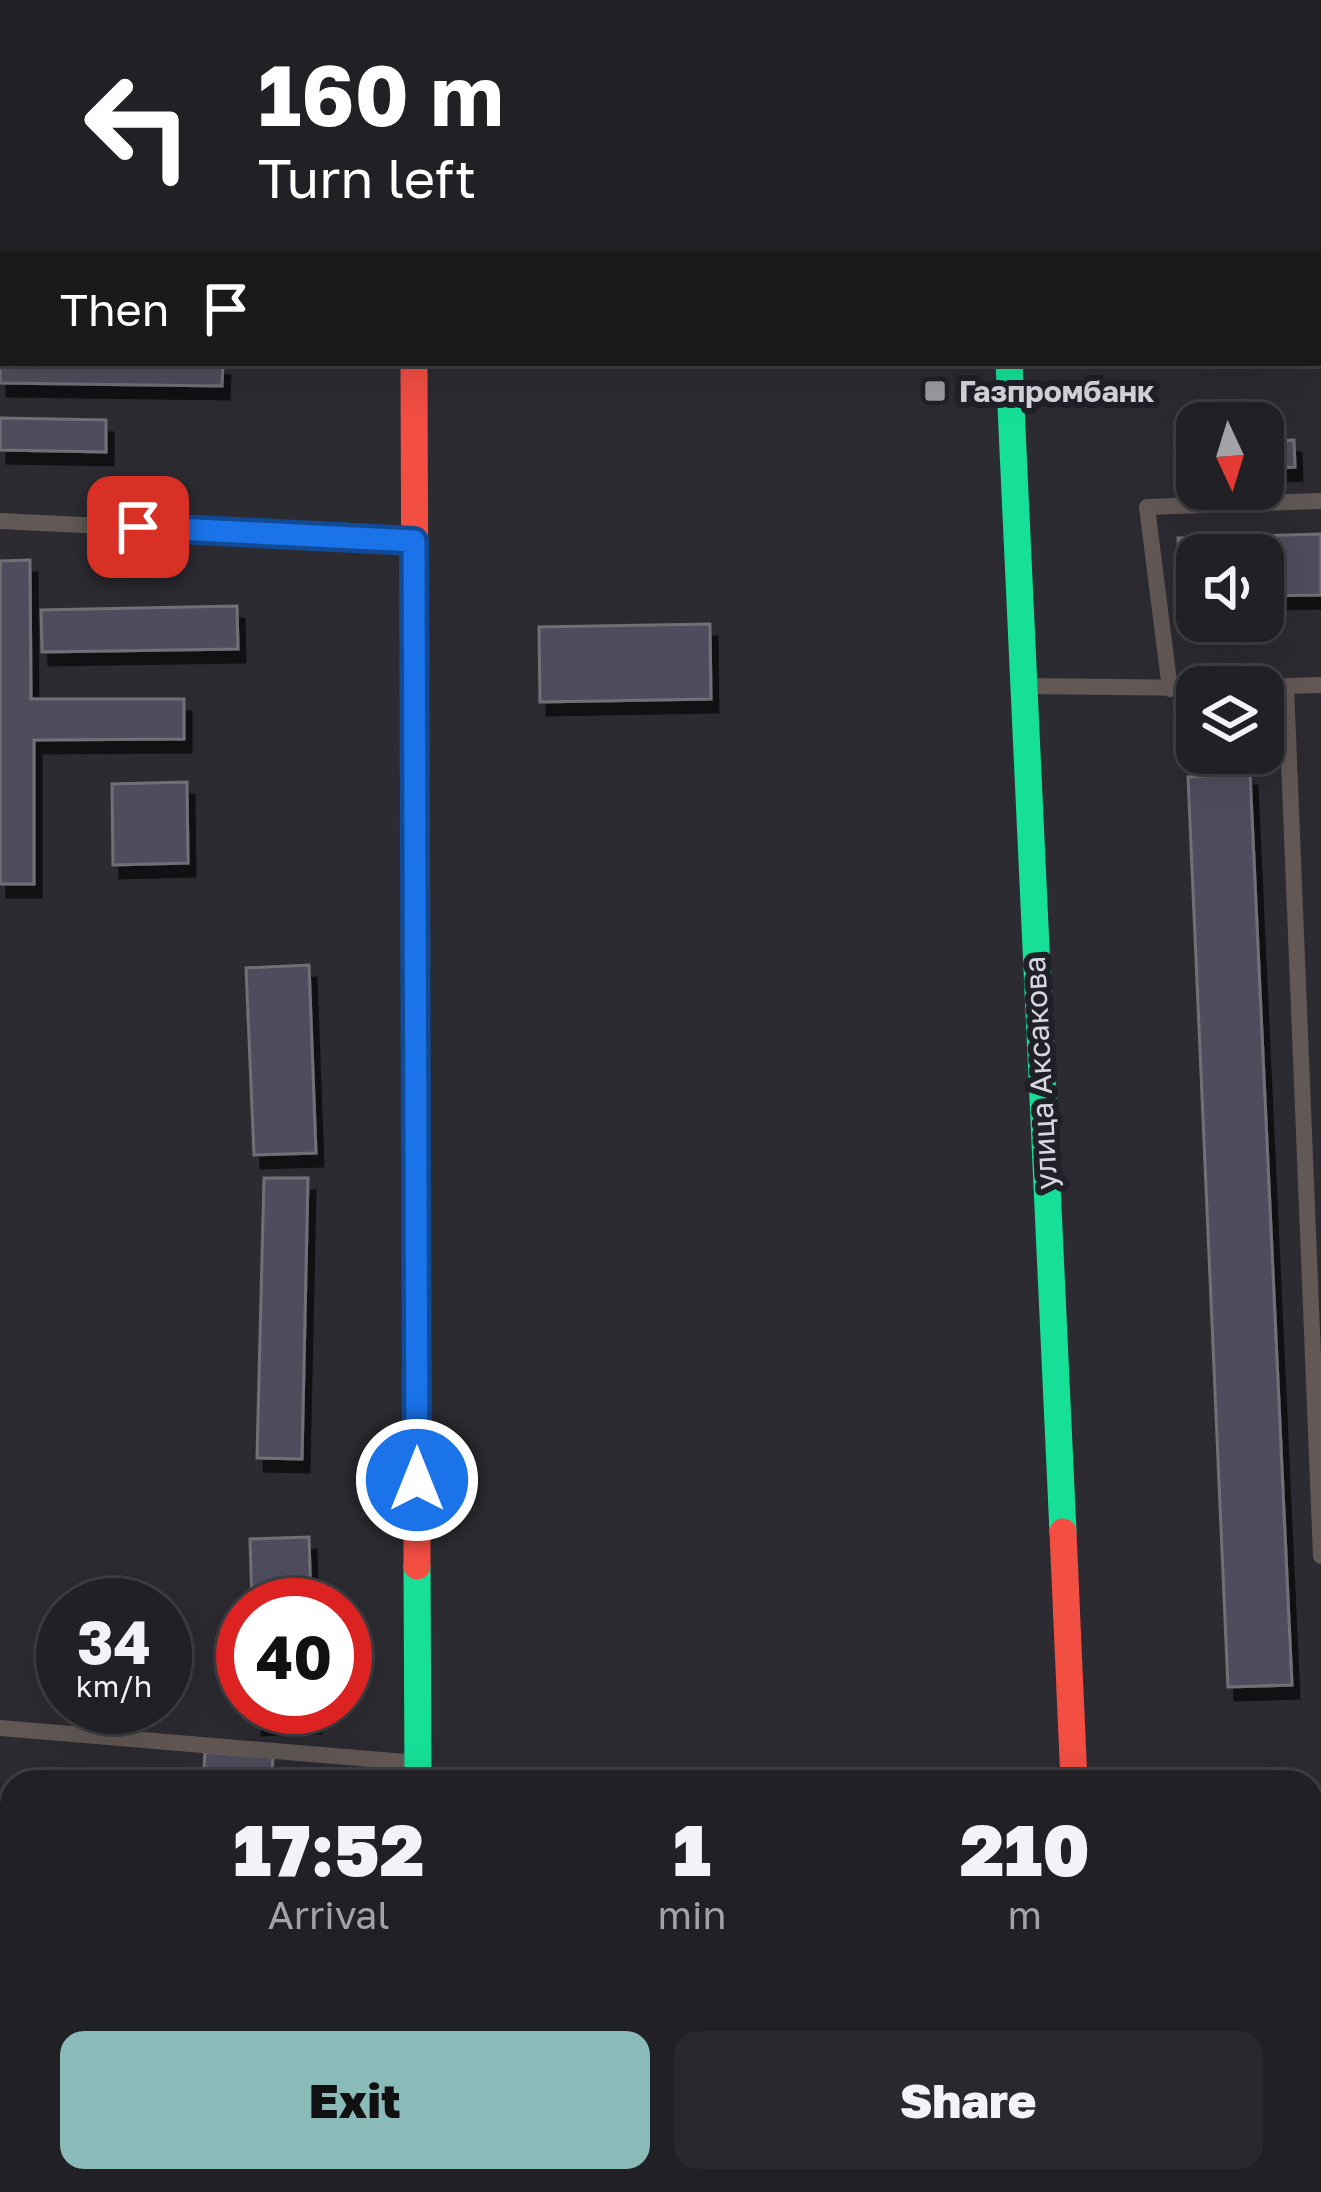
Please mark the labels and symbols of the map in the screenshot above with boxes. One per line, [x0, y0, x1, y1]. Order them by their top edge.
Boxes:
place label: Газпромбанк [959, 373, 1155, 409]
marker: Газпромбанк [922, 378, 948, 404]
north arrow [1176, 402, 1284, 510]
pin [87, 476, 189, 578]
street label: улица Аксакова [1016, 955, 1064, 1191]
position arrow [354, 1417, 480, 1543]
speed limit sign: 40 [216, 1578, 372, 1734]

